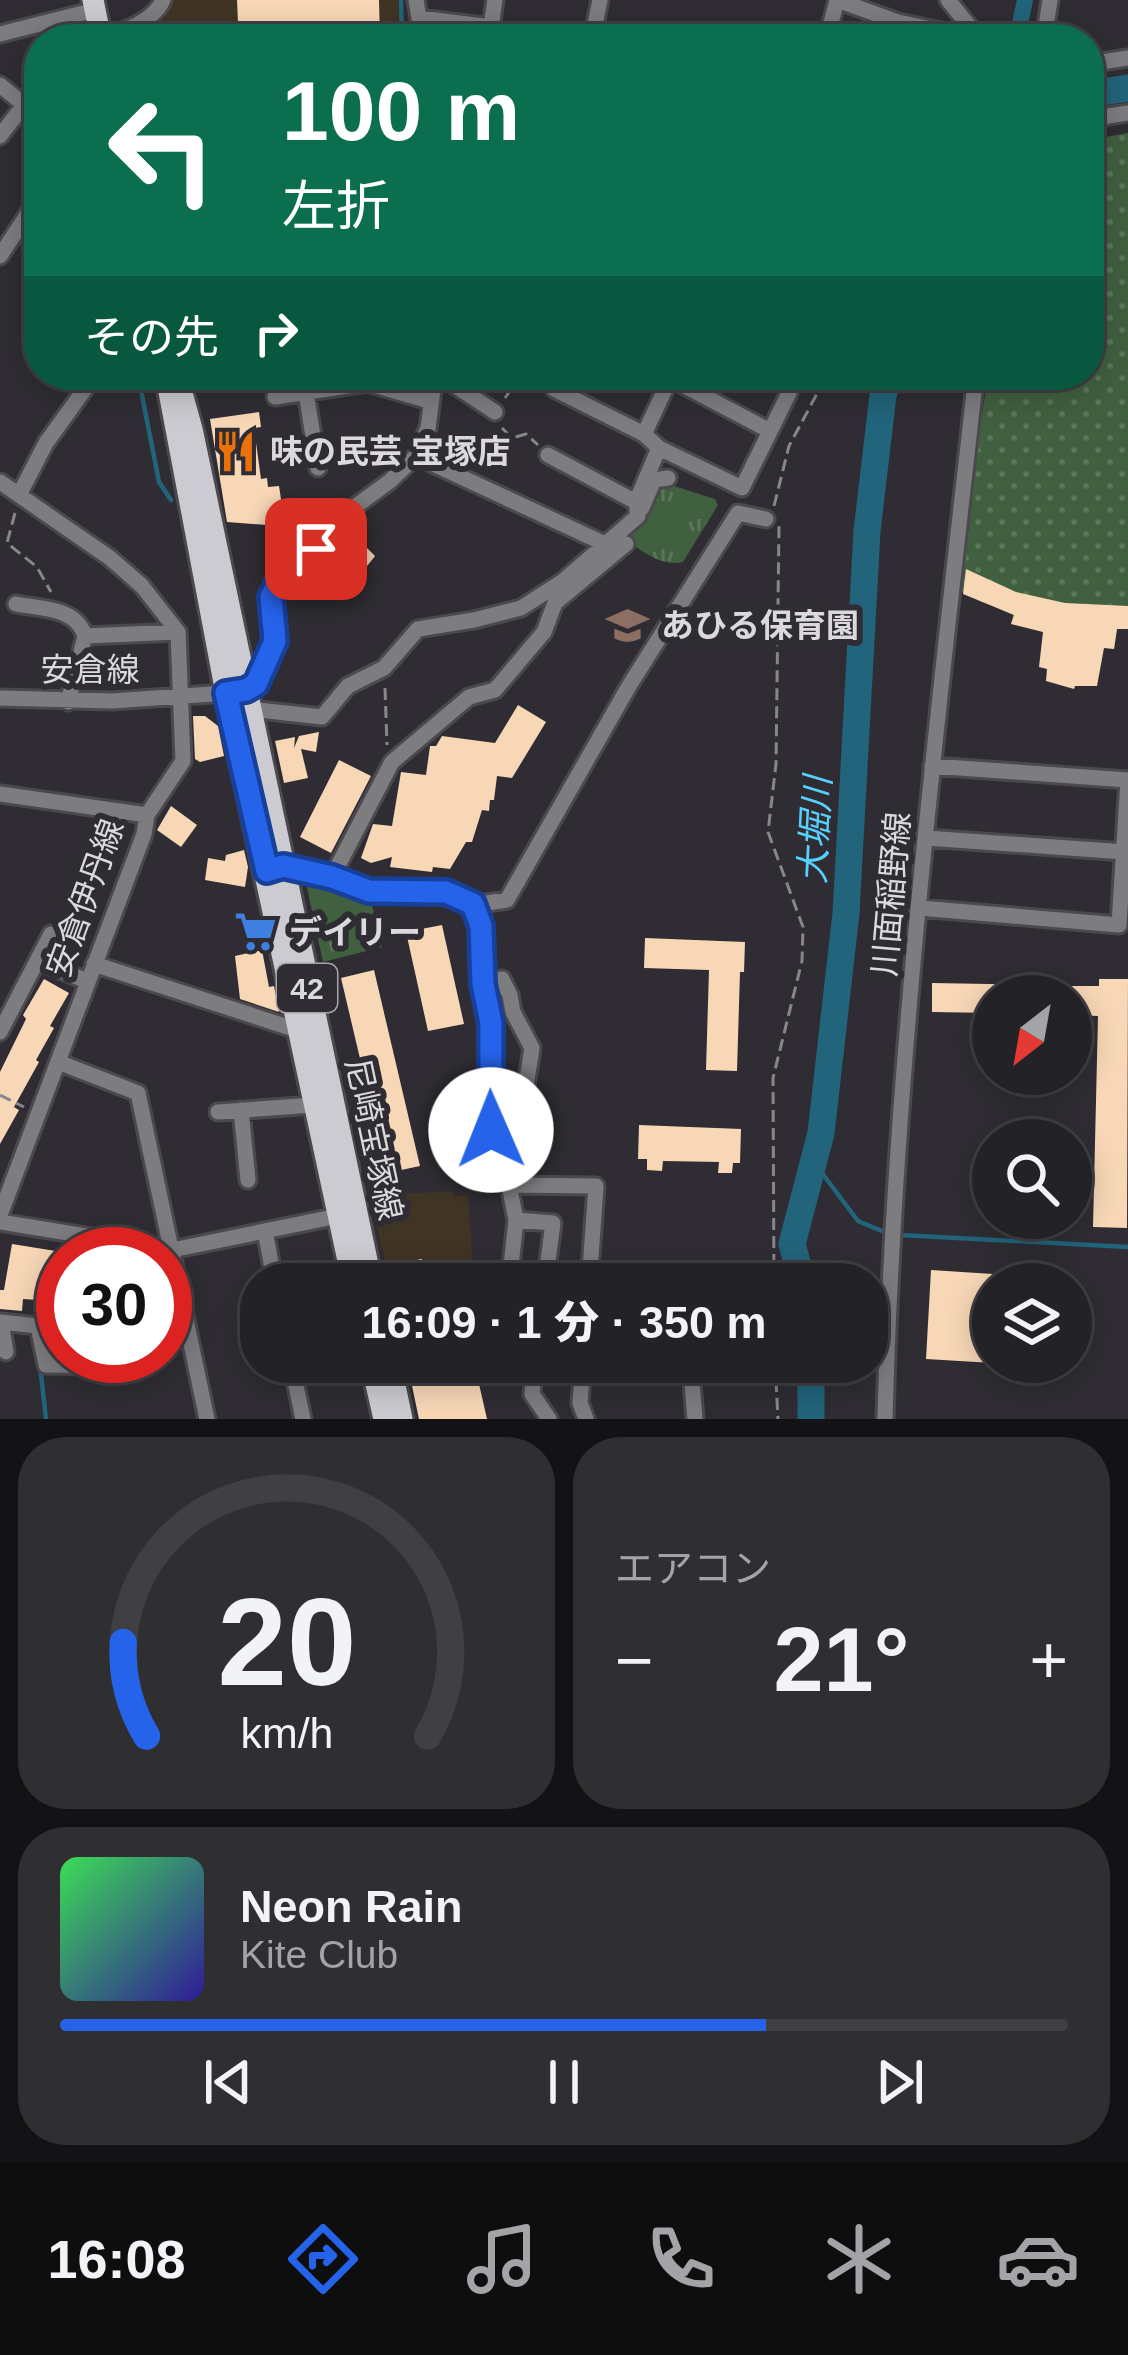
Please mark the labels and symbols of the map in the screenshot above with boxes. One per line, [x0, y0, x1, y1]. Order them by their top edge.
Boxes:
restaurant icon: 味の民芸 宝塚店 [213, 428, 259, 474]
place label: 味の民芸 宝塚店 [270, 433, 510, 470]
pin [265, 498, 367, 600]
school or university icon: あひる保育園 [604, 602, 650, 648]
place label: あひる保育園 [661, 607, 859, 644]
street label: 安倉線 [41, 651, 140, 688]
water label: 大堀川 [792, 771, 839, 885]
street label: 川面稲野線 [865, 810, 917, 978]
street label: 安倉伊丹線 [39, 814, 131, 982]
supermarket icon: デイリー [232, 909, 278, 955]
place label: デイリー [289, 914, 421, 951]
road number: 42 [277, 964, 337, 1012]
north arrow [972, 975, 1092, 1095]
street label: 尼崎宝塚線 [339, 1054, 409, 1224]
position arrow [428, 1067, 554, 1193]
speed limit sign: 30 [36, 1227, 192, 1383]

